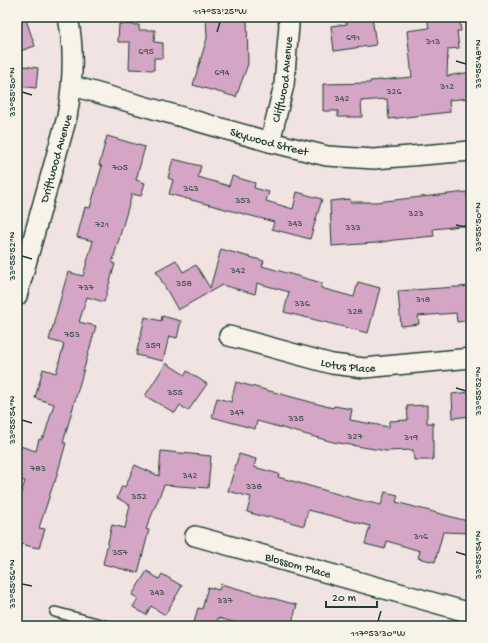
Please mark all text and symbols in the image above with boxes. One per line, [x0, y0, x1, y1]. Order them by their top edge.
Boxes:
text: 117°53'25"W [192, 6, 247, 18]
house number: 691 [346, 32, 360, 44]
street label: Cliffwood Avenue [270, 35, 297, 124]
house number: 313 [425, 36, 440, 48]
text: 33°55'48"N [473, 39, 485, 89]
house number: 695 [138, 46, 154, 58]
text: 33°55'50"N [7, 67, 19, 118]
house number: 694 [215, 67, 230, 79]
house number: 312 [439, 81, 454, 93]
house number: 326 [385, 86, 403, 98]
house number: 342 [334, 93, 350, 105]
street label: Driftwood Avenue [38, 112, 77, 206]
street label: Skywood Street [228, 126, 311, 160]
house number: 705 [111, 162, 128, 174]
house number: 363 [182, 183, 199, 195]
house number: 353 [234, 195, 251, 207]
text: 33°55'50"N [473, 202, 485, 253]
house number: 323 [407, 208, 424, 220]
house number: 343 [286, 218, 303, 230]
house number: 721 [94, 219, 109, 231]
house number: 333 [344, 222, 361, 234]
text: 33°55'52"N [7, 231, 19, 281]
house number: 342 [230, 265, 246, 277]
house number: 358 [175, 278, 192, 290]
house number: 737 [77, 282, 95, 294]
house number: 318 [415, 294, 431, 306]
house number: 336 [293, 298, 311, 310]
house number: 328 [346, 306, 363, 318]
house number: 753 [63, 329, 80, 341]
house number: 359 [144, 340, 161, 352]
street label: Lotus Place [319, 356, 377, 377]
text: 33°55'52"N [473, 366, 485, 416]
house number: 355 [166, 387, 183, 399]
text: 33°55'54"N [7, 395, 19, 445]
house number: 347 [228, 407, 245, 419]
house number: 335 [287, 413, 304, 425]
house number: 327 [346, 431, 363, 443]
house number: 319 [403, 432, 418, 444]
house number: 783 [29, 463, 46, 475]
house number: 342 [182, 470, 198, 482]
house number: 338 [245, 481, 262, 493]
house number: 352 [130, 491, 147, 503]
text: 33°55'54"N [473, 530, 485, 580]
house number: 316 [413, 531, 429, 543]
house number: 357 [111, 547, 129, 559]
street label: Blossom Place [262, 551, 333, 583]
text: 33°55'56"N [7, 559, 19, 609]
scale bar [326, 583, 377, 609]
house number: 343 [148, 587, 165, 599]
text: 20 m [332, 592, 357, 606]
house number: 337 [216, 595, 234, 607]
text: 117°53'30"W [350, 628, 406, 640]

